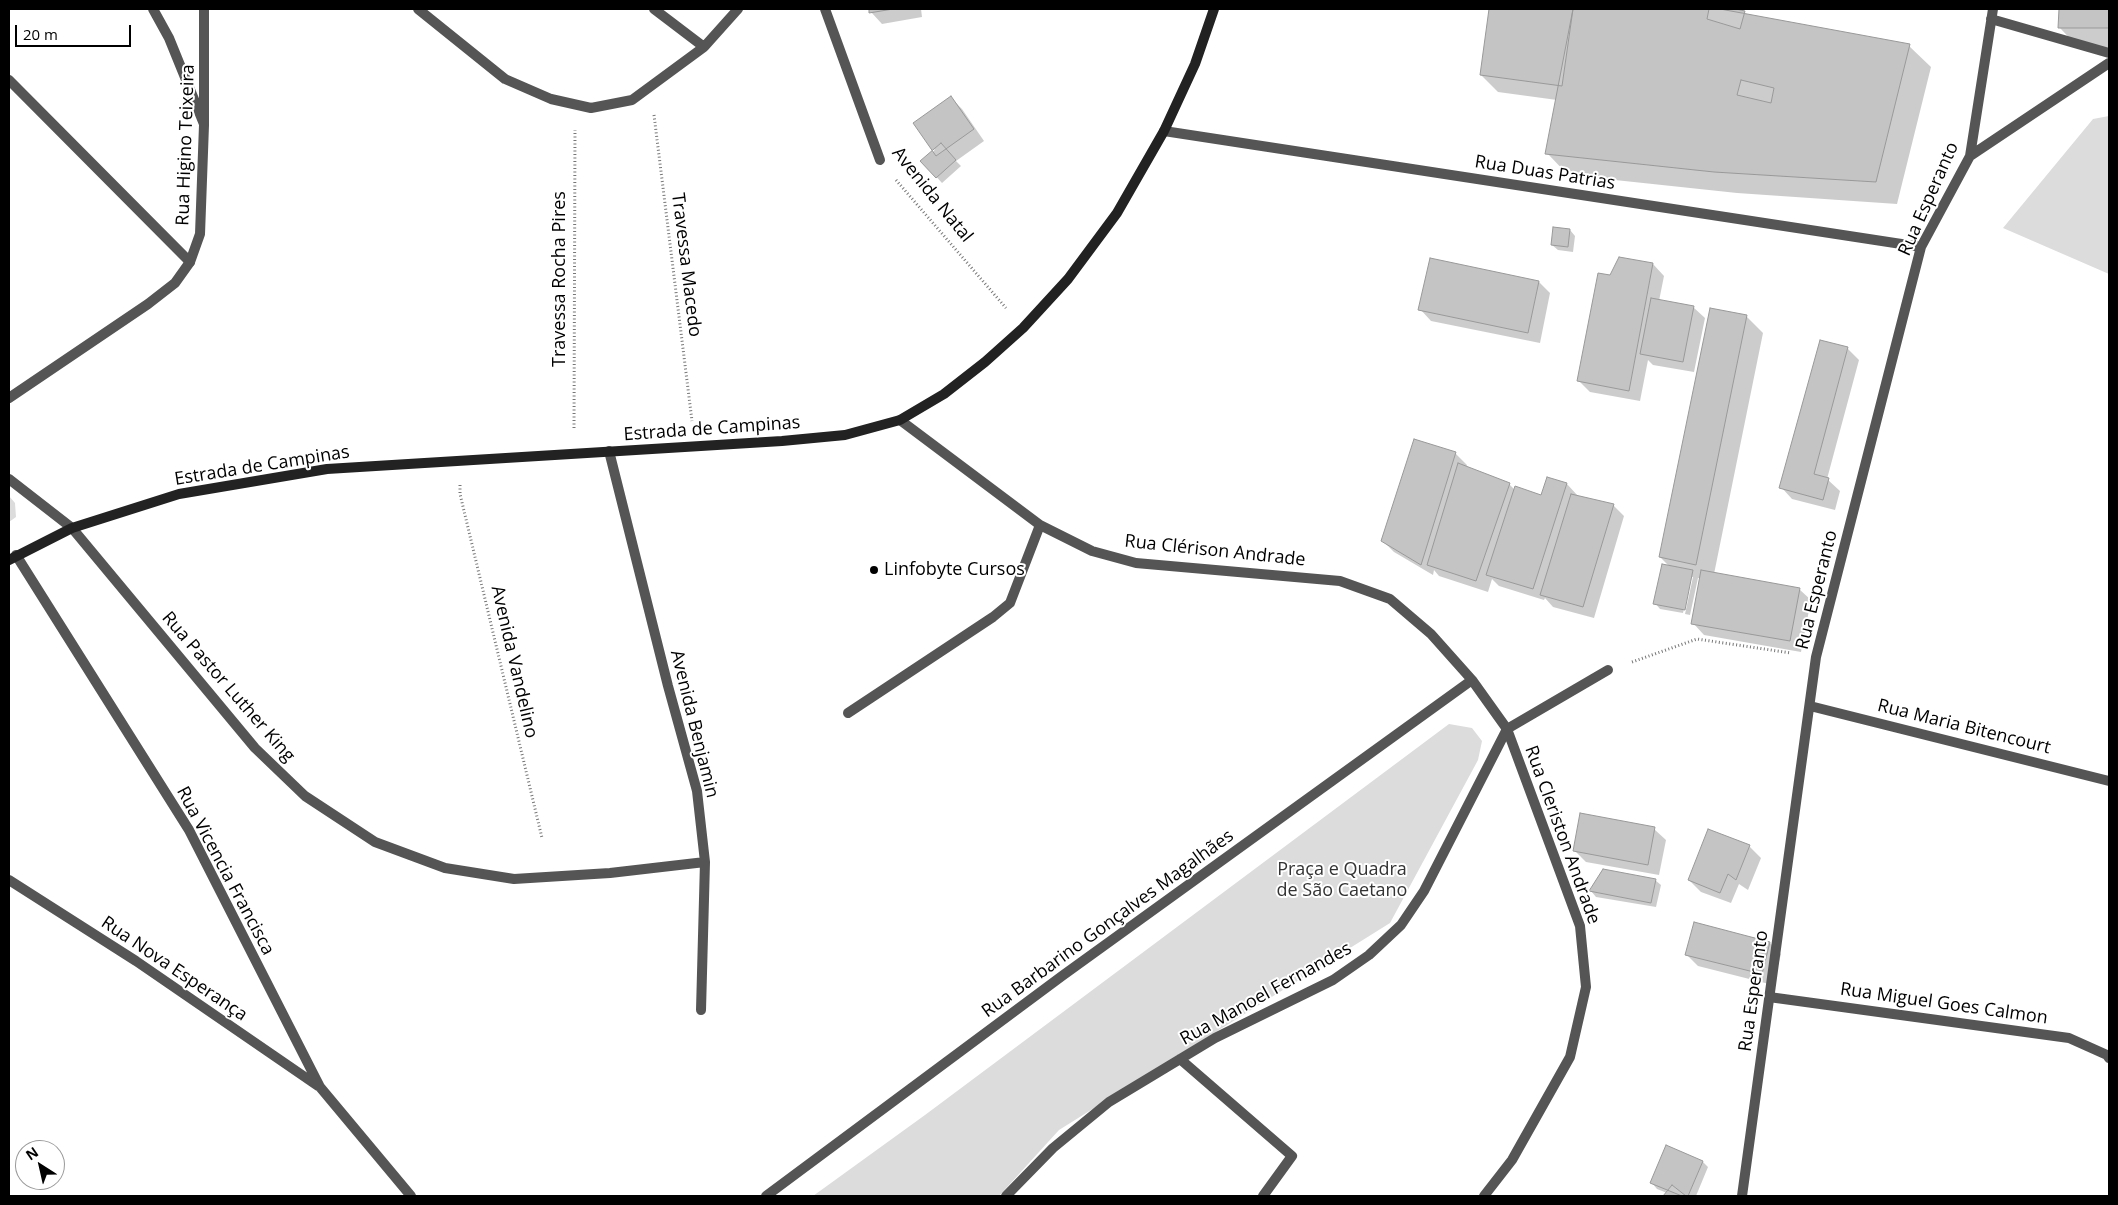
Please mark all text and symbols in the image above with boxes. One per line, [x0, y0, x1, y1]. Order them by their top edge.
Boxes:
scale bar [18, 15, 134, 47]
text: 20 m [23, 24, 58, 44]
street label: Rua Higino Teixeira [172, 64, 200, 226]
street label: Rua Esperanto [1894, 139, 1964, 259]
street label: Avenida Natal [887, 143, 977, 247]
street label: Rua Duas Patrias [1473, 151, 1617, 195]
street label: Travessa Rocha Pires [549, 191, 571, 367]
street label: Travessa Macedo [666, 192, 706, 338]
street label: Estrada de Campinas [623, 412, 801, 446]
street label: Estrada de Campinas [173, 441, 351, 491]
street label: Rua Esperanto [1792, 528, 1842, 652]
street label: Rua Clérison Andrade [1123, 531, 1307, 571]
place label: Linfobyte Cursos [884, 559, 1025, 581]
marker: Linfobyte Cursos [868, 564, 880, 576]
street label: Avenida Vandelino [486, 584, 542, 740]
street label: Rua Pastor Luther King [157, 607, 299, 767]
street label: Avenida Benjamin [665, 648, 723, 800]
street label: Rua Maria Bitencourt [1875, 695, 2053, 759]
street label: Rua Cleriston Andrade [1520, 743, 1604, 927]
street label: Rua Vicencia Francisca [171, 783, 279, 959]
street label: Rua Barbarino Gonçalves Magalhães [978, 825, 1238, 1023]
park label: Praça e Quadra de São Caetano [1277, 859, 1407, 902]
street label: Rua Nova Esperança [97, 912, 251, 1026]
street label: Rua Esperanto [1735, 929, 1773, 1053]
street label: Rua Manoel Fernandes [1176, 938, 1356, 1050]
street label: Rua Miguel Goes Calmon [1839, 979, 2049, 1029]
north arrow [15, 1140, 65, 1190]
text: N [22, 1142, 42, 1164]

